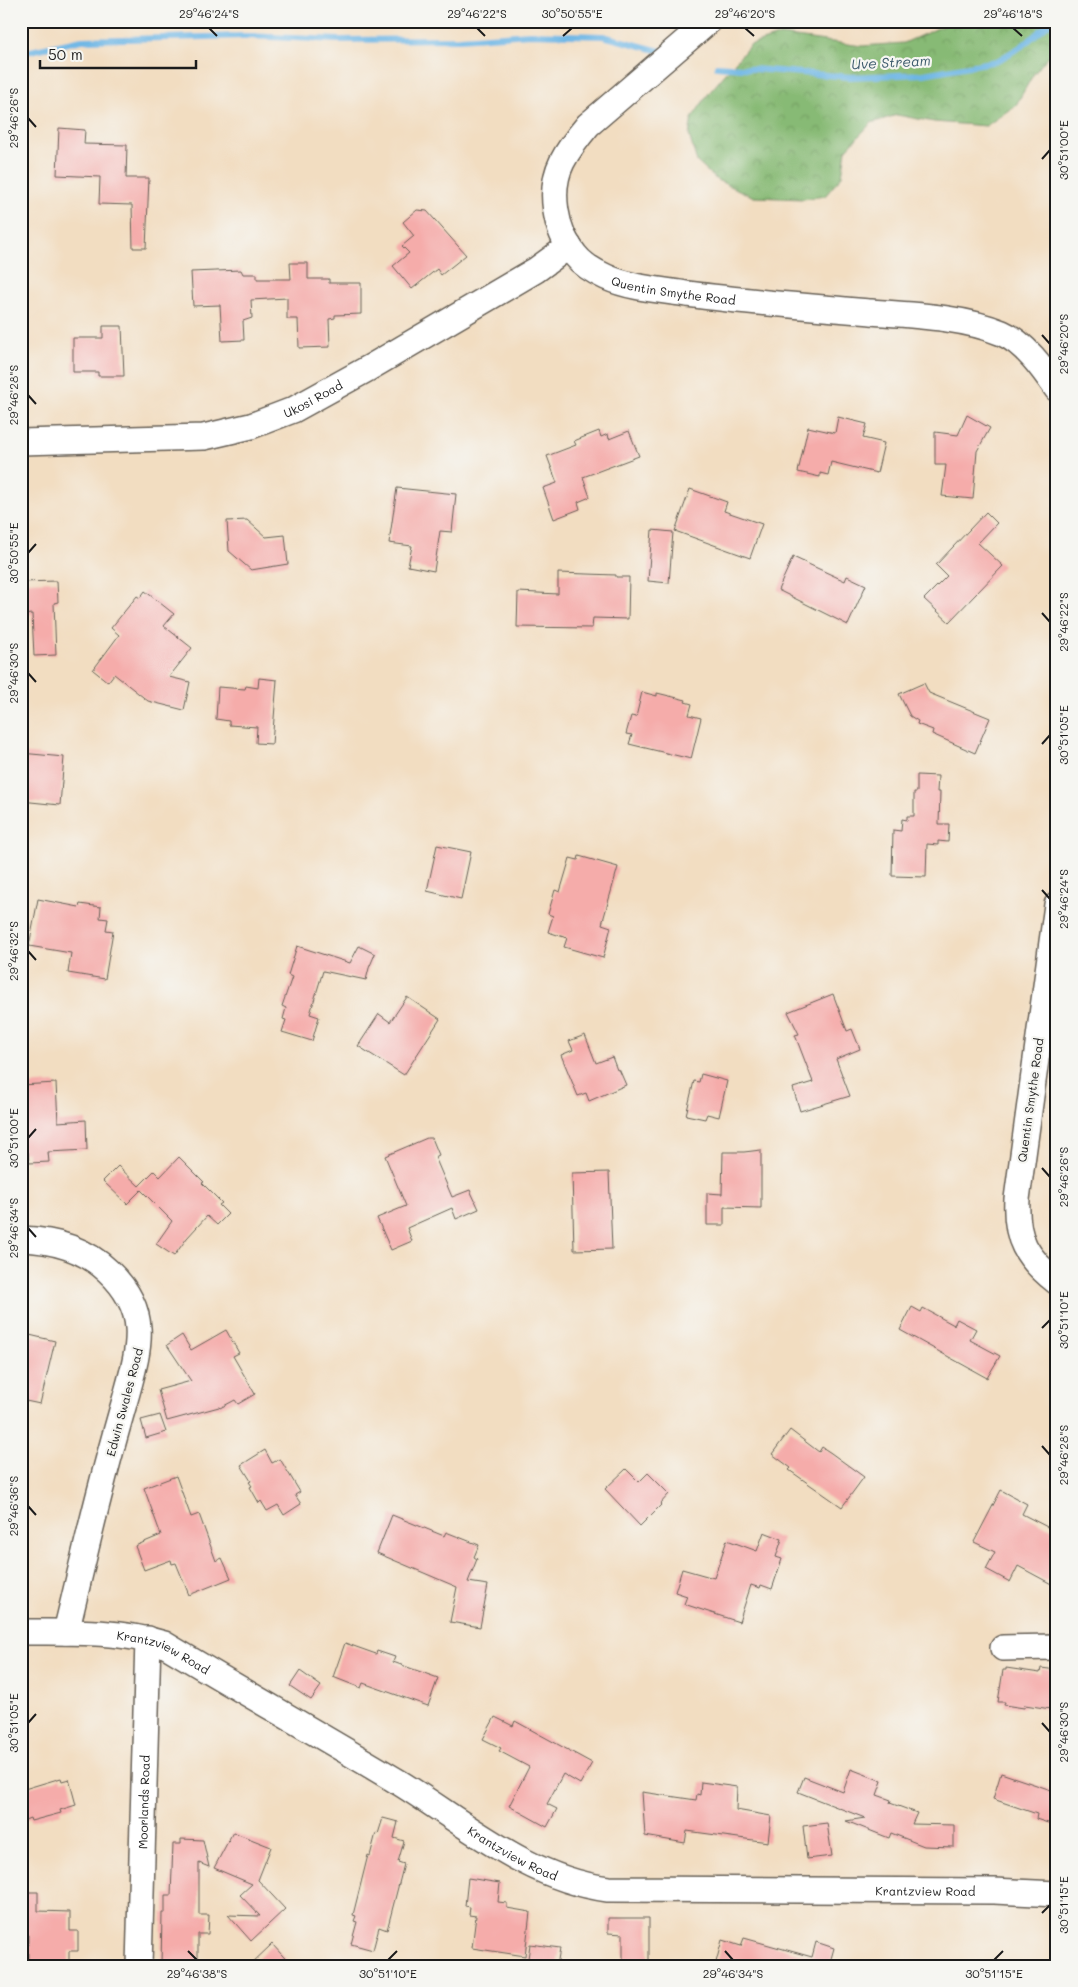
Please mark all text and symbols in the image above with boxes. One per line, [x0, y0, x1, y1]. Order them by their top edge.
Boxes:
text: 29°46'24"S [179, 5, 239, 21]
text: 29°46'22"S [447, 5, 507, 21]
text: 30°50'55"E [541, 5, 603, 21]
text: 29°46'20"S [715, 5, 775, 21]
text: 29°46'18"S [984, 5, 1043, 21]
scale bar [40, 38, 196, 70]
text: 50 m [48, 44, 83, 64]
water label: Uve Stream [851, 50, 931, 74]
text: 29°46'26"S [5, 88, 21, 148]
text: 30°51'00"E [1055, 120, 1071, 180]
street label: Quentin Smythe Road [609, 272, 737, 308]
text: 29°46'20"S [1055, 314, 1071, 374]
text: 29°46'28"S [5, 365, 21, 425]
street label: Ukosi Road [281, 376, 345, 421]
text: 30°50'55"E [5, 522, 21, 584]
text: 29°46'22"S [1055, 592, 1071, 652]
text: 29°46'30"S [5, 642, 21, 703]
text: 30°51'05"E [1055, 705, 1071, 765]
text: 29°46'24"S [1055, 869, 1071, 929]
text: 29°46'32"S [5, 921, 21, 981]
street label: Quentin Smythe Road [1013, 1036, 1047, 1163]
text: 30°51'00"E [5, 1108, 21, 1168]
text: 29°46'26"S [1055, 1147, 1071, 1207]
text: 29°46'34"S [5, 1198, 21, 1258]
text: 30°51'10"E [1055, 1291, 1071, 1349]
street label: Edwin Swales Road [102, 1346, 146, 1458]
text: 29°46'28"S [1055, 1425, 1071, 1485]
text: 29°46'36"S [5, 1475, 21, 1536]
street label: Krantzview Road [116, 1627, 213, 1678]
text: 30°51'05"E [5, 1693, 21, 1753]
text: 29°46'30"S [1055, 1701, 1071, 1762]
street label: Moorlands Road [134, 1754, 153, 1849]
street label: Krantzview Road [465, 1822, 560, 1884]
text: 30°51'15"E [1055, 1876, 1071, 1934]
street label: Krantzview Road [875, 1882, 976, 1899]
text: 29°46'38"S [167, 1965, 228, 1981]
text: 30°51'10"E [359, 1965, 417, 1981]
text: 29°46'34"S [703, 1965, 763, 1981]
text: 30°51'15"E [965, 1965, 1023, 1981]

